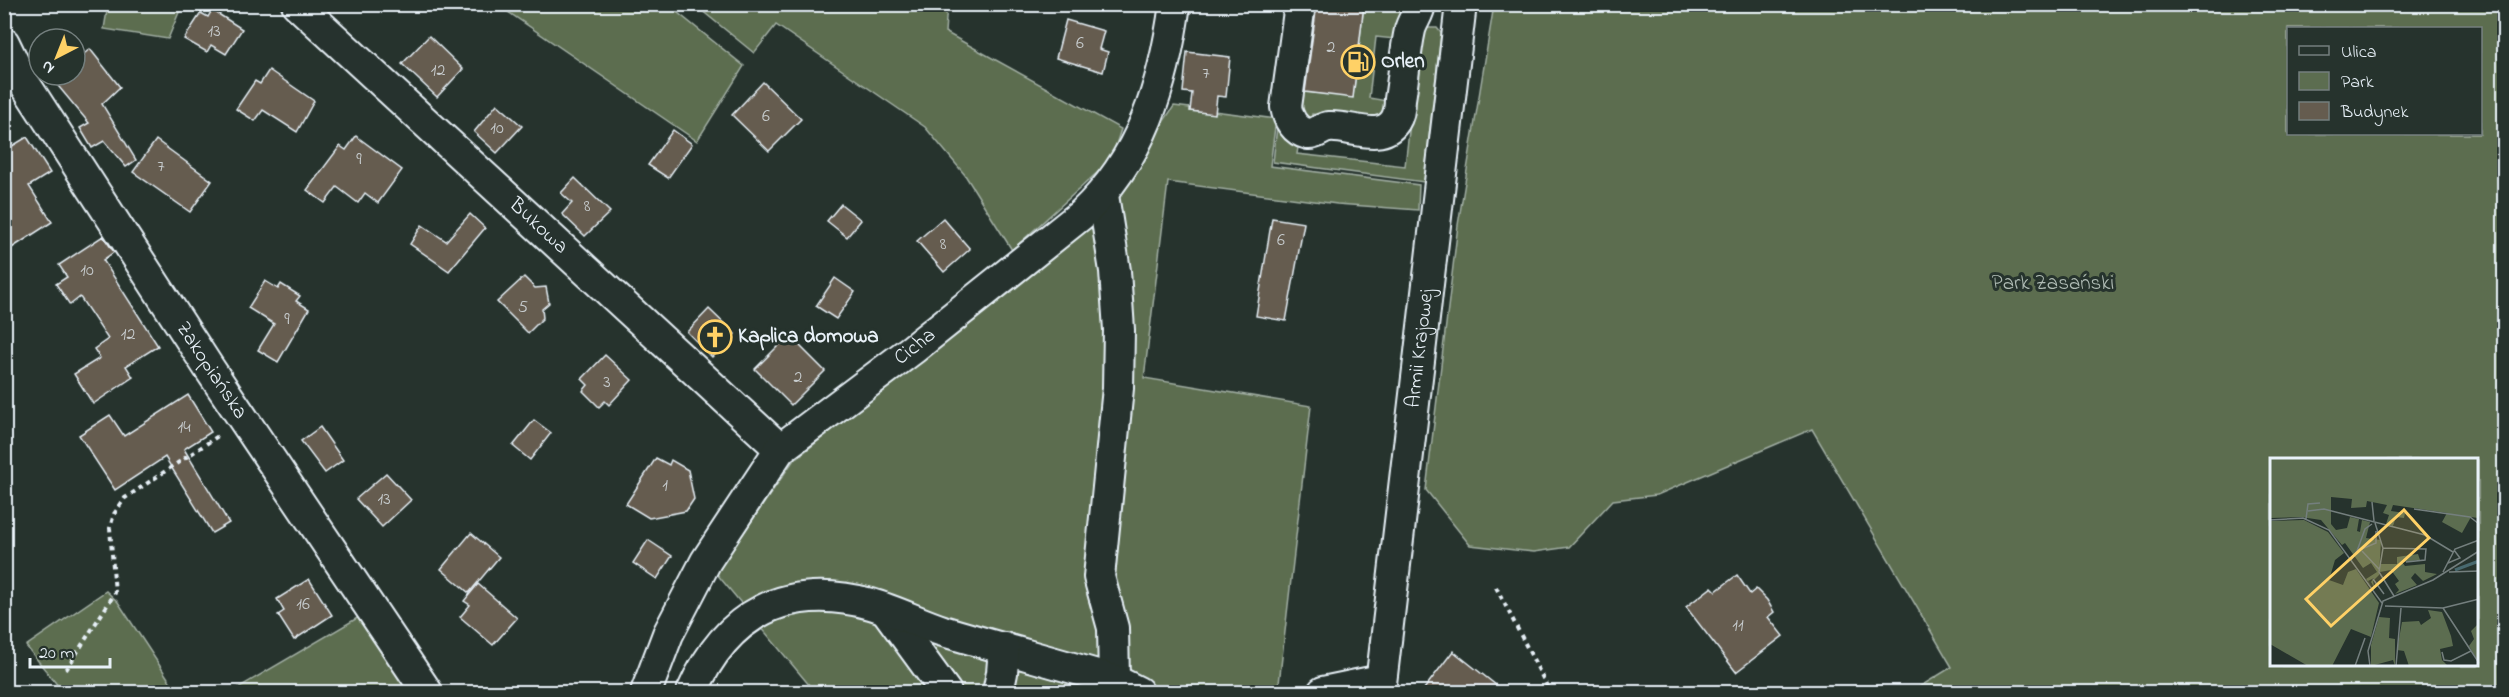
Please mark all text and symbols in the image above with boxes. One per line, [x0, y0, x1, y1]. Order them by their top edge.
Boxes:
house number: 13 [207, 19, 221, 45]
north arrow [27, 27, 87, 87]
legend [2287, 27, 2482, 135]
house number: 6 [1076, 31, 1084, 57]
house number: 2 [1327, 35, 1336, 61]
text: Ulica [2341, 40, 2376, 66]
fuel station icon: Orlen [1340, 44, 1376, 80]
place label: Orlen [1381, 47, 1425, 77]
text: N [36, 54, 60, 79]
house number: 12 [431, 58, 445, 84]
house number: 7 [1202, 61, 1210, 87]
text: Park [2341, 70, 2374, 96]
text: Budynek [2340, 100, 2408, 126]
house number: 6 [762, 104, 770, 130]
house number: 10 [490, 116, 504, 142]
house number: 9 [356, 147, 362, 173]
house number: 7 [157, 154, 165, 180]
street label: Bukowa [501, 190, 575, 261]
house number: 8 [584, 194, 591, 220]
house number: 6 [1277, 228, 1285, 254]
house number: 8 [940, 232, 947, 258]
house number: 10 [80, 258, 94, 284]
park label: Park Zasański [1992, 269, 2114, 299]
street label: Armii Krajowej [1399, 287, 1442, 409]
house number: 5 [518, 295, 528, 321]
house number: 9 [284, 307, 290, 333]
street label: Zakopiańska [168, 316, 255, 426]
church icon: Kaplica domowa [697, 319, 733, 355]
street label: Cicha [888, 321, 943, 373]
house number: 12 [121, 322, 135, 348]
place label: Kaplica domowa [738, 322, 879, 352]
house number: 2 [794, 365, 803, 391]
house number: 3 [603, 370, 611, 396]
house number: 14 [177, 415, 191, 441]
inset map [2270, 458, 2479, 667]
house number: 1 [662, 473, 668, 499]
house number: 13 [377, 487, 391, 513]
house number: 16 [296, 592, 310, 618]
house number: 11 [1732, 613, 1744, 639]
scale bar [30, 631, 110, 669]
text: 20 m [39, 641, 74, 667]

